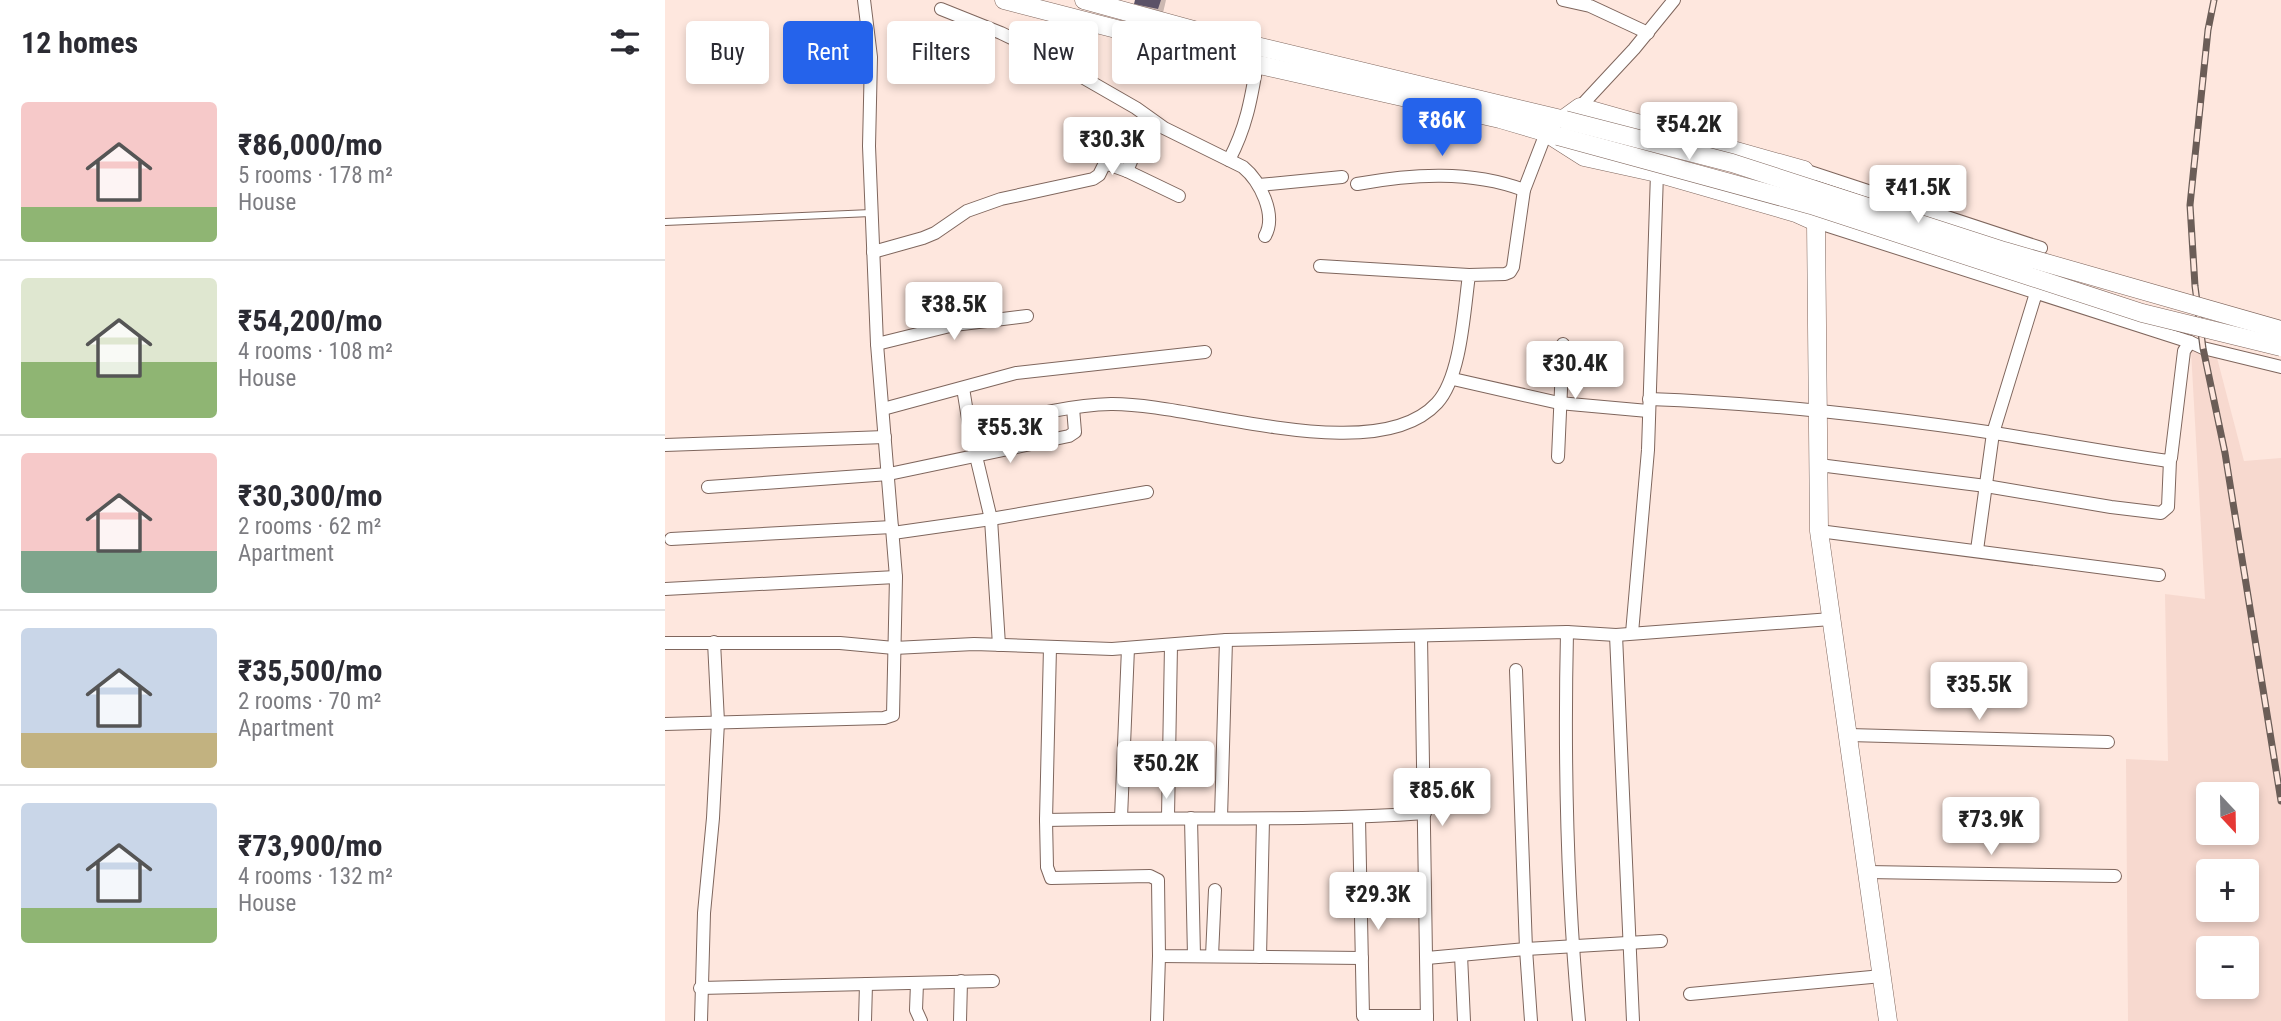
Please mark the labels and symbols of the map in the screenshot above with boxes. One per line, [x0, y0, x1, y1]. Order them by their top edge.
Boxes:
pin: ₹86K [1401, 99, 1483, 158]
pin: ₹54.2K [1632, 102, 1746, 162]
pin: ₹30.3K [1055, 118, 1169, 177]
pin: ₹41.5K [1861, 166, 1975, 225]
pin: ₹38.5K [897, 282, 1011, 342]
pin: ₹30.4K [1518, 342, 1632, 401]
pin: ₹55.3K [953, 406, 1067, 465]
pin: ₹35.5K [1922, 662, 2036, 722]
pin: ₹50.2K [1109, 742, 1223, 801]
pin: ₹85.6K [1385, 768, 1499, 828]
north arrow [2196, 782, 2259, 845]
pin: ₹73.9K [1934, 798, 2048, 857]
pin: ₹29.3K [1321, 872, 1435, 932]

